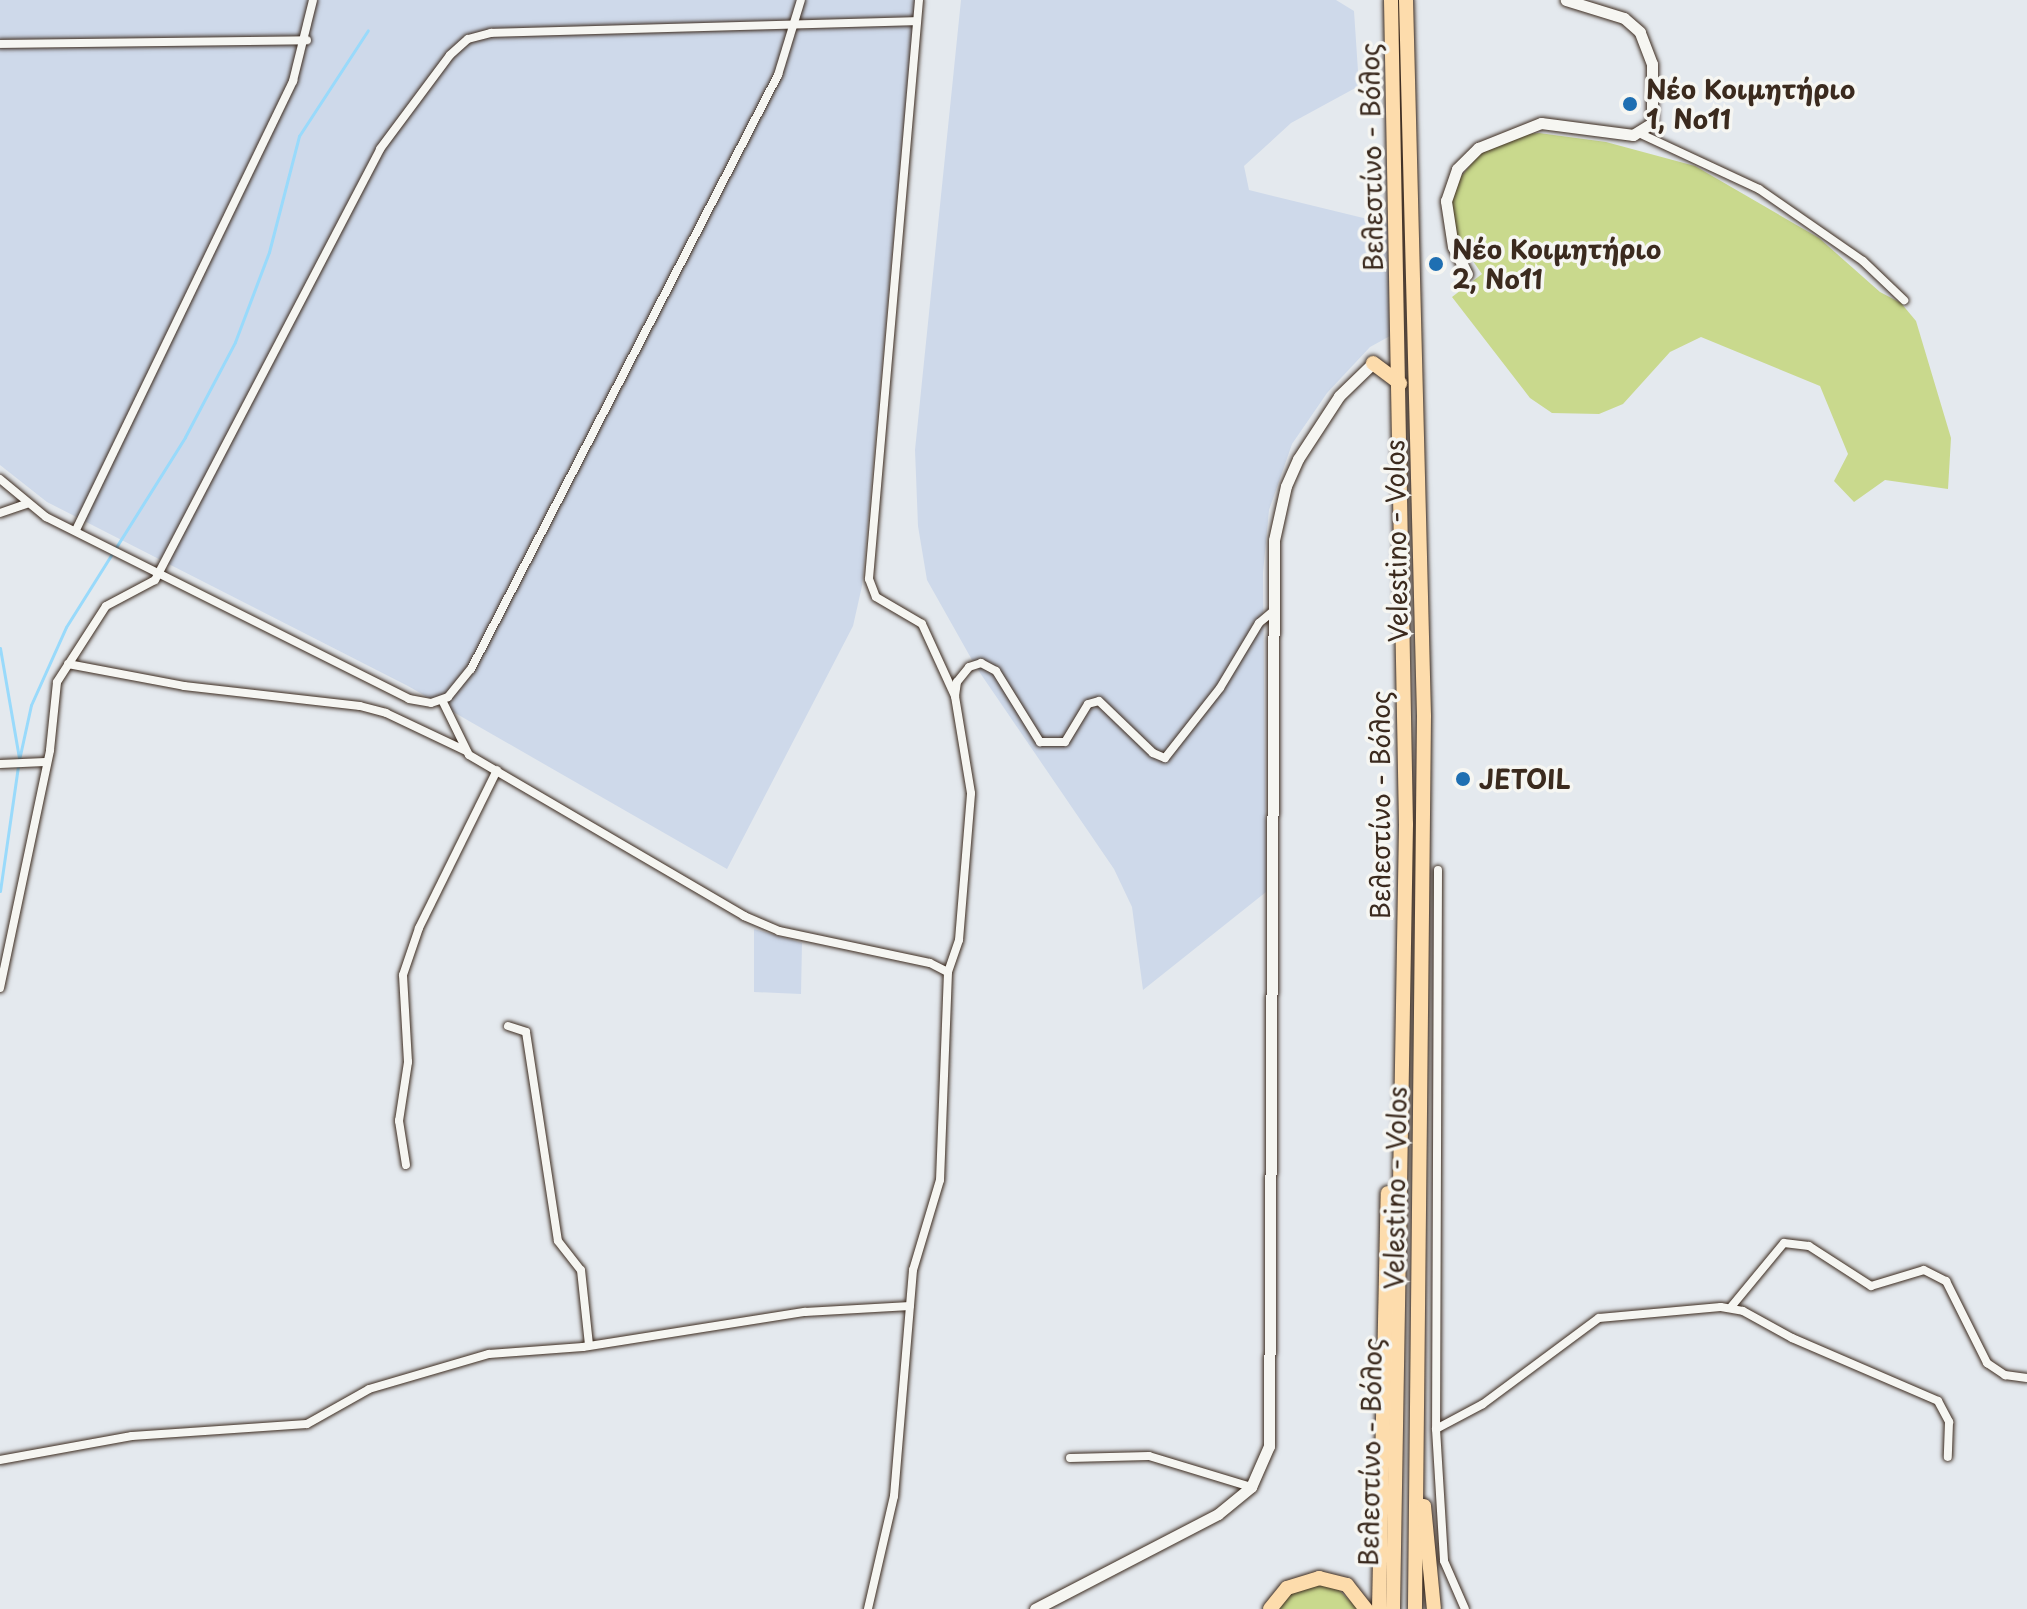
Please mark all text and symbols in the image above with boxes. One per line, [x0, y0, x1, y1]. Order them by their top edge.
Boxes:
street label: Βελεστίνο - Βόλος [1353, 42, 1389, 272]
place label: Νέο Κοιμητήριο 1, Νο11 [1646, 73, 1854, 134]
marker: Νέο Κοιμητήριο 1, Νο11 [1621, 95, 1639, 113]
place label: Νέο Κοιμητήριο 2, Νο11 [1452, 233, 1660, 294]
marker: Νέο Κοιμητήριο 2, Νο11 [1427, 255, 1445, 273]
street label: Velestino - Volos [1379, 439, 1413, 643]
street label: Βελεστίνο - Βόλος [1364, 690, 1396, 920]
place label: JETOIL [1479, 763, 1571, 795]
marker: JETOIL [1454, 770, 1472, 788]
street label: Velestino - Volos [1378, 1086, 1412, 1290]
street label: Βελεστίνο - Βόλος [1352, 1337, 1388, 1567]

